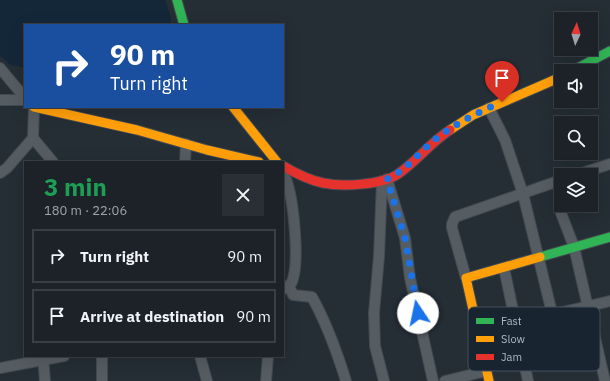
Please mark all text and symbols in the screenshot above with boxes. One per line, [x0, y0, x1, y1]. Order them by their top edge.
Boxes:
north arrow [554, 12, 598, 56]
map controls [554, 12, 598, 212]
text: 90 m [110, 36, 175, 73]
icon: right [44, 40, 96, 92]
pin [485, 61, 519, 102]
button: sound [554, 64, 598, 108]
icon: arrive [491, 67, 513, 89]
text: Turn right [110, 72, 188, 95]
button: search [554, 116, 598, 160]
button: layers [554, 168, 598, 212]
text: 3 min [44, 171, 107, 203]
button: close [222, 174, 264, 216]
text: 180 m · 22:06 [44, 202, 127, 219]
icon: right [46, 245, 68, 267]
text: Turn right [80, 247, 149, 266]
text: 90 m [227, 247, 262, 266]
position arrow [397, 292, 439, 334]
icon: arrive [46, 305, 68, 327]
text: Arrive at destination [80, 307, 224, 326]
text: 90 m [236, 307, 271, 326]
legend [468, 307, 600, 371]
text: Fast [501, 314, 522, 328]
text: Slow [501, 332, 525, 346]
text: Jam [501, 350, 522, 364]

